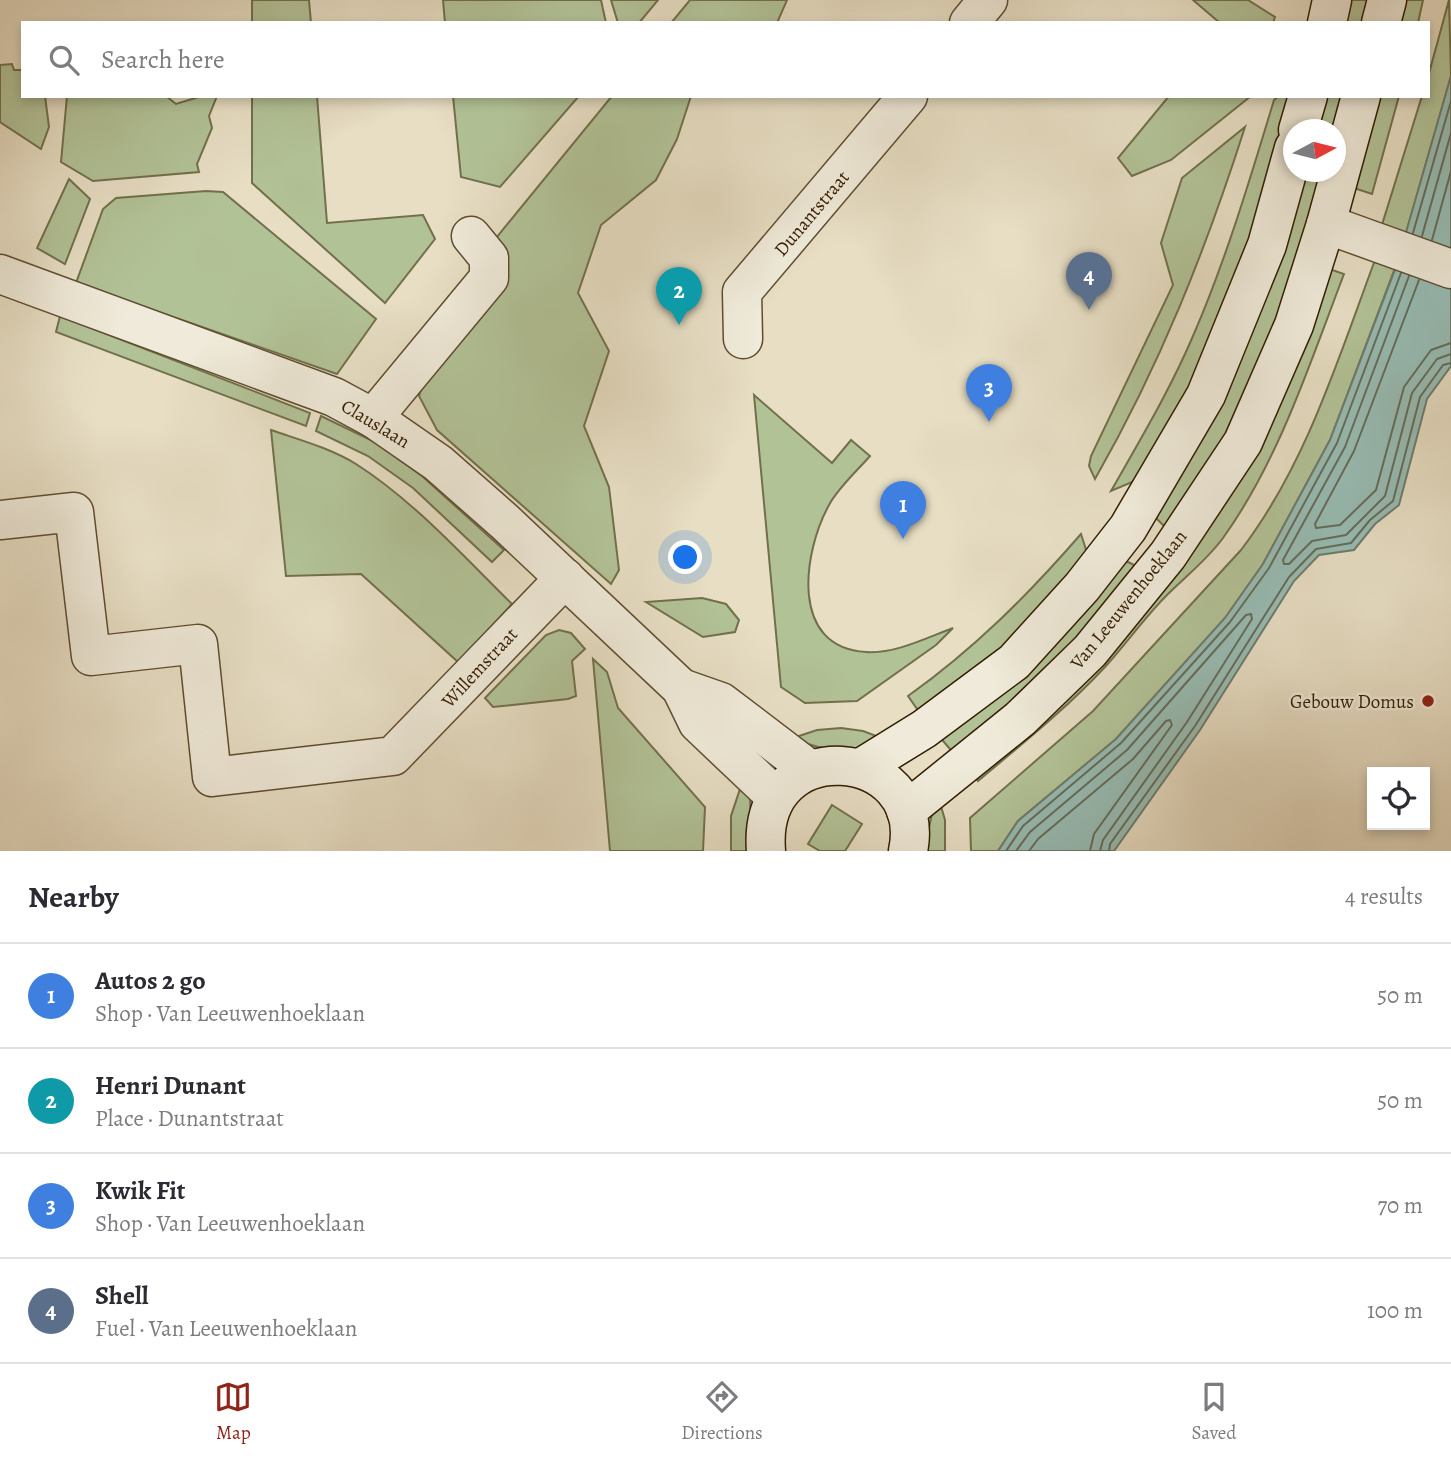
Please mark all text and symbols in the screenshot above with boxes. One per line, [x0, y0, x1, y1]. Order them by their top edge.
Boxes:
search box [21, 21, 1430, 98]
icon: search [45, 41, 83, 79]
text: Search here [101, 42, 225, 77]
north arrow [1283, 119, 1346, 182]
street label: Dunantstraat [768, 165, 855, 262]
pin: 4 [1066, 252, 1112, 310]
pin: 2 [656, 267, 702, 325]
pin: 3 [966, 364, 1012, 422]
street label: Clauslaan [336, 393, 415, 455]
pin: 1 [880, 481, 926, 539]
street label: Van Leeuwenhoeklaan [1064, 524, 1193, 676]
your location [668, 540, 702, 574]
street label: Willemstraat [435, 622, 524, 714]
place label: Gebouw Domus [1290, 689, 1414, 715]
marker: Gebouw Domus [1420, 693, 1436, 709]
map controls [1367, 767, 1430, 830]
button: locate [1367, 767, 1430, 830]
text: Nearby [28, 877, 119, 917]
text: 4 results [1345, 881, 1423, 912]
text: Autos 2 go [95, 963, 206, 998]
text: 1 [47, 980, 55, 1011]
text: 50 m [1377, 980, 1423, 1011]
text: Shop · Van Leeuwenhoeklaan [95, 998, 365, 1029]
text: Henri Dunant [95, 1068, 246, 1103]
text: 2 [45, 1085, 57, 1116]
text: 50 m [1377, 1085, 1423, 1116]
text: Place · Dunantstraat [95, 1103, 284, 1134]
text: Kwik Fit [95, 1173, 185, 1208]
text: 3 [46, 1190, 56, 1221]
text: 70 m [1377, 1190, 1423, 1221]
text: Shop · Van Leeuwenhoeklaan [95, 1208, 365, 1239]
text: Shell [95, 1278, 149, 1313]
text: 4 [46, 1295, 56, 1326]
text: 100 m [1367, 1295, 1423, 1326]
text: Fuel · Van Leeuwenhoeklaan [95, 1313, 357, 1344]
tab: Map [214, 1378, 252, 1446]
tab: Directions [681, 1378, 763, 1446]
tab: Saved [1192, 1378, 1237, 1446]

